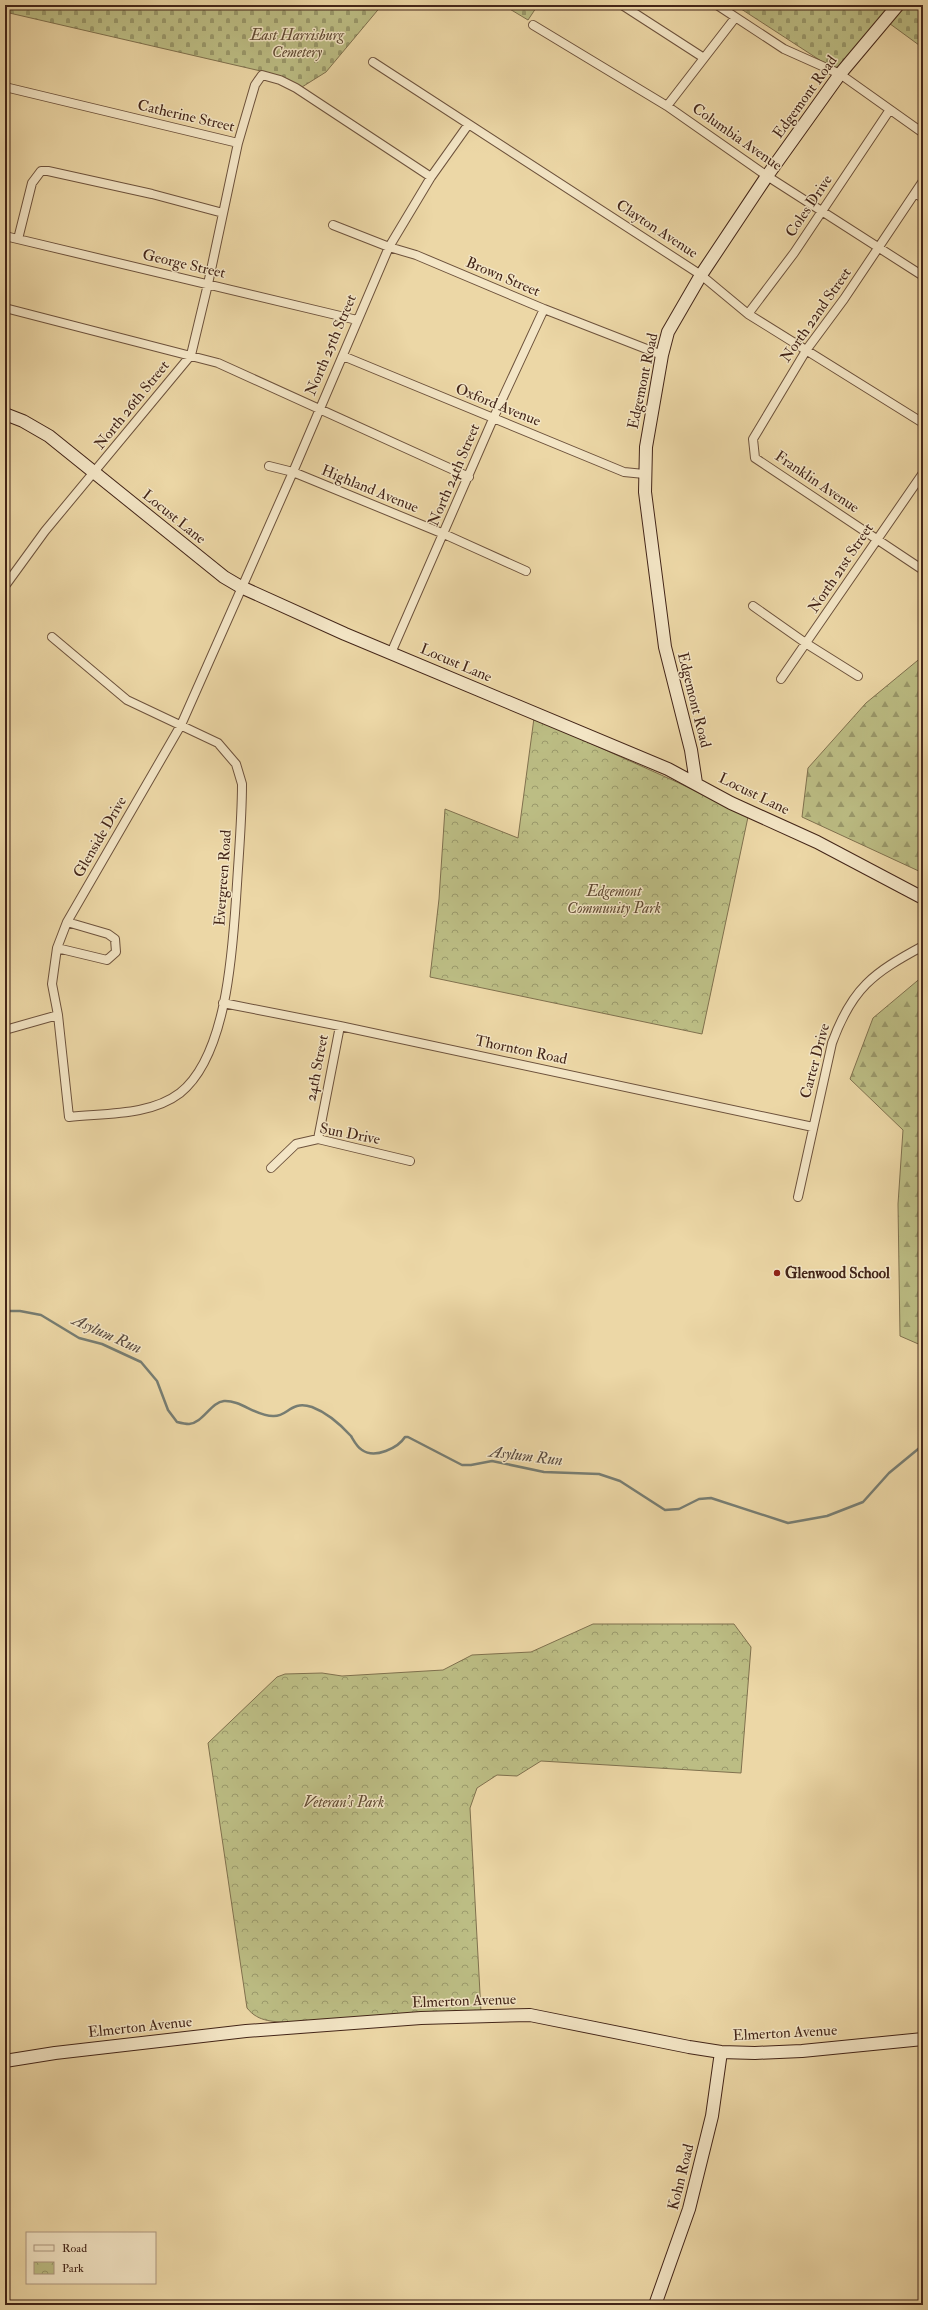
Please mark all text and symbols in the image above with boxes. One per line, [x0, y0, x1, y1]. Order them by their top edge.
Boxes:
park label: East Harrisburg Cemetery [249, 26, 345, 62]
street label: Edgemont Road [769, 51, 842, 142]
street label: Catherine Street [136, 96, 236, 136]
street label: Columbia Avenue [688, 99, 786, 175]
street label: Coles Drive [781, 171, 837, 241]
street label: Clayton Avenue [612, 195, 702, 263]
street label: George Street [141, 245, 227, 283]
street label: Brown Street [463, 253, 543, 301]
street label: North 22nd Street [776, 264, 856, 366]
street label: North 25th Street [301, 291, 361, 398]
street label: Edgemont Road [624, 331, 663, 431]
street label: North 26th Street [90, 357, 174, 453]
street label: Oxford Avenue [453, 379, 543, 431]
street label: North 24th Street [424, 421, 484, 529]
street label: Franklin Avenue [771, 447, 863, 517]
street label: Highland Avenue [319, 461, 421, 517]
street label: Locust Lane [138, 486, 210, 548]
street label: North 21st Street [804, 519, 878, 616]
street label: Locust Lane [417, 639, 495, 687]
street label: Edgemont Road [673, 650, 715, 750]
street label: Locust Lane [716, 769, 792, 819]
street label: Glenside Drive [69, 793, 131, 881]
street label: Evergreen Road [210, 829, 236, 927]
park label: Edgemont Community Park [567, 882, 661, 918]
street label: Carter Drive [796, 1021, 834, 1101]
street label: Thornton Road [473, 1031, 569, 1069]
street label: 24th Street [301, 1033, 333, 1103]
street label: Sun Drive [318, 1119, 382, 1149]
place label: Glenwood School [785, 1264, 890, 1283]
marker: Glenwood School [772, 1268, 782, 1278]
water label: Asylum Run [67, 1309, 145, 1358]
water label: Asylum Run [486, 1441, 564, 1470]
park label: Veteran's Park [304, 1793, 384, 1812]
street label: Elmerton Avenue [411, 1990, 517, 2012]
street label: Elmerton Avenue [87, 2012, 193, 2042]
street label: Elmerton Avenue [732, 2021, 838, 2045]
street label: Kohn Road [664, 2141, 699, 2212]
legend [26, 2232, 156, 2284]
text: Road [62, 2241, 87, 2256]
text: Park [62, 2261, 84, 2276]

